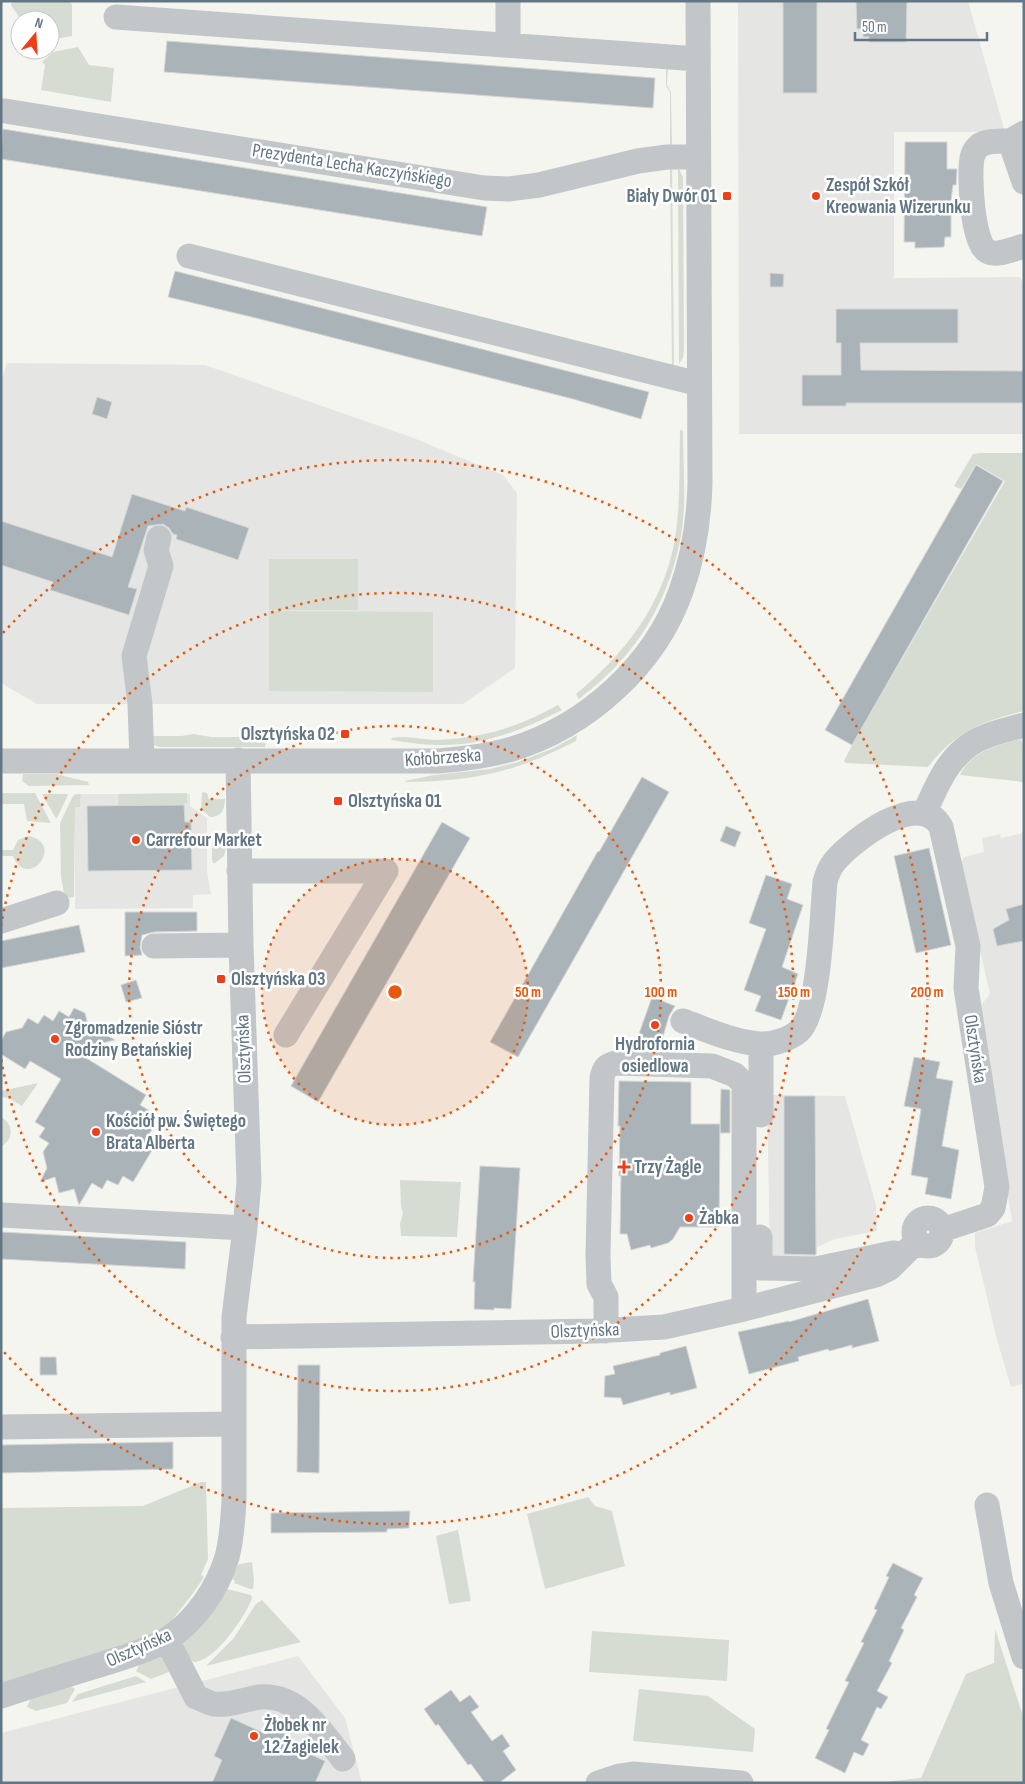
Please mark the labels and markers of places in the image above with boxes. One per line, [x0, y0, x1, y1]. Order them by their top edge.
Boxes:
place label: Zespół Szkół Kreowania Wizerunku [826, 174, 971, 219]
place label: Biały Dwór 01 [626, 185, 718, 208]
marker: Biały Dwór 01 [721, 190, 733, 202]
marker: Zespół Szkół Kreowania Wizerunku [810, 190, 822, 202]
place label: Olsztyńska 02 [241, 723, 335, 746]
marker: Olsztyńska 02 [339, 728, 351, 740]
place label: Olsztyńska 01 [348, 790, 442, 813]
marker: Olsztyńska 01 [332, 795, 344, 807]
place label: Carrefour Market [146, 829, 262, 852]
marker: Carrefour Market [130, 834, 142, 846]
place label: Olsztyńska 03 [231, 968, 326, 991]
marker: Olsztyńska 03 [215, 973, 227, 985]
centre of rings [386, 983, 404, 1001]
place label: Zgromadzenie Sióstr Rodziny Betańskiej [65, 1017, 203, 1062]
marker: Hydrofornia osiedlowa [649, 1019, 661, 1031]
marker: Zgromadzenie Sióstr Rodziny Betańskiej [49, 1033, 61, 1045]
place label: Hydrofornia osiedlowa [615, 1033, 695, 1078]
place label: Kościół pw. Świętego Brata Alberta [106, 1110, 246, 1155]
marker: Kościół pw. Świętego Brata Alberta [90, 1126, 102, 1138]
place label: Trzy Żagle [634, 1156, 702, 1179]
marker: Trzy Żagle [618, 1161, 630, 1173]
place label: Żabka [699, 1207, 739, 1230]
marker: Żabka [683, 1212, 695, 1224]
place label: Żłobek nr 12 Żagielek [264, 1714, 339, 1759]
marker: Żłobek nr 12 Żagielek [248, 1730, 260, 1742]

